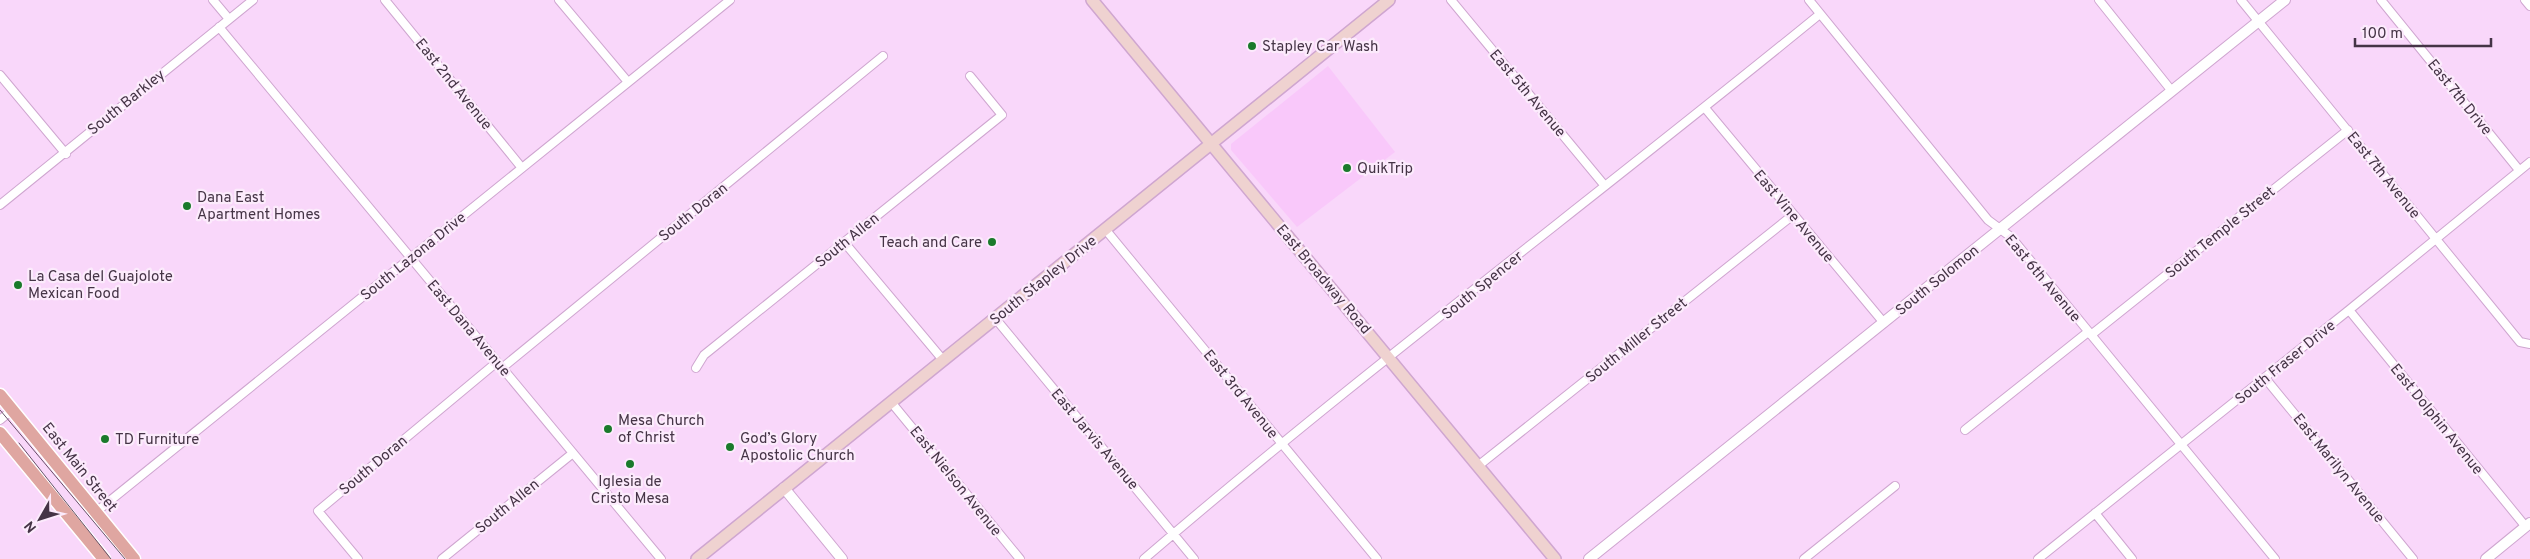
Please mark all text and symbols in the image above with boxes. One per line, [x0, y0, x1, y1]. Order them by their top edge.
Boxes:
scale bar [2355, 15, 2491, 47]
text: 100 m [2362, 25, 2403, 44]
street label: East 2nd Avenue [410, 35, 496, 135]
place label: Stapley Car Wash [1262, 38, 1379, 57]
marker: Stapley Car Wash [1246, 40, 1258, 52]
street label: East 5th Avenue [1485, 46, 1569, 142]
street label: East 7th Drive [2422, 56, 2495, 140]
street label: South Barkley [84, 66, 170, 140]
street label: East 7th Avenue [2342, 129, 2424, 223]
place label: QuikTrip [1357, 160, 1413, 179]
marker: QuikTrip [1341, 162, 1353, 174]
street label: East Vine Avenue [1748, 167, 1837, 267]
street label: South Doran [656, 180, 732, 247]
street label: South Temple Street [2162, 183, 2280, 283]
place label: Dana East Apartment Homes [197, 189, 320, 225]
marker: Dana East Apartment Homes [181, 200, 193, 212]
street label: South Lazona Drive [357, 209, 471, 306]
street label: South Allen [812, 210, 884, 273]
street label: East Broadway Road [1271, 221, 1374, 339]
street label: East 6th Avenue [2000, 231, 2084, 327]
street label: South Stapley Drive [986, 232, 1101, 330]
place label: Teach and Care [879, 234, 982, 253]
marker: Teach and Care [986, 236, 998, 248]
street label: South Solomon [1892, 242, 1984, 321]
street label: South Spencer [1438, 247, 1528, 325]
place label: La Casa del Guajolote Mexican Food [28, 268, 173, 304]
street label: East Dana Avenue [422, 277, 514, 381]
marker: La Casa del Guajolote Mexican Food [12, 279, 24, 291]
street label: South Miller Street [1582, 294, 1692, 388]
street label: South Fraser Drive [2232, 317, 2340, 409]
street label: East 3rd Avenue [1198, 347, 1281, 443]
street label: East Dolphin Avenue [2385, 361, 2486, 479]
street label: East Jarvis Avenue [1046, 385, 1142, 495]
street label: East Marilyn Avenue [2288, 410, 2388, 528]
place label: Mesa Church of Christ [618, 412, 704, 448]
street label: East Main Street [37, 419, 121, 516]
marker: Mesa Church of Christ [602, 423, 614, 435]
street label: East Nielson Avenue [905, 423, 1005, 541]
place label: God’s Glory Apostolic Church [740, 430, 855, 466]
place label: TD Furniture [115, 431, 199, 450]
street label: South Doran [336, 432, 412, 500]
marker: TD Furniture [99, 433, 111, 445]
marker: God’s Glory Apostolic Church [724, 441, 736, 453]
marker: Iglesia de Cristo Mesa [624, 458, 636, 470]
place label: Iglesia de Cristo Mesa [591, 473, 669, 509]
street label: South Allen [472, 476, 544, 539]
north arrow [15, 494, 65, 544]
text: N [21, 517, 41, 535]

